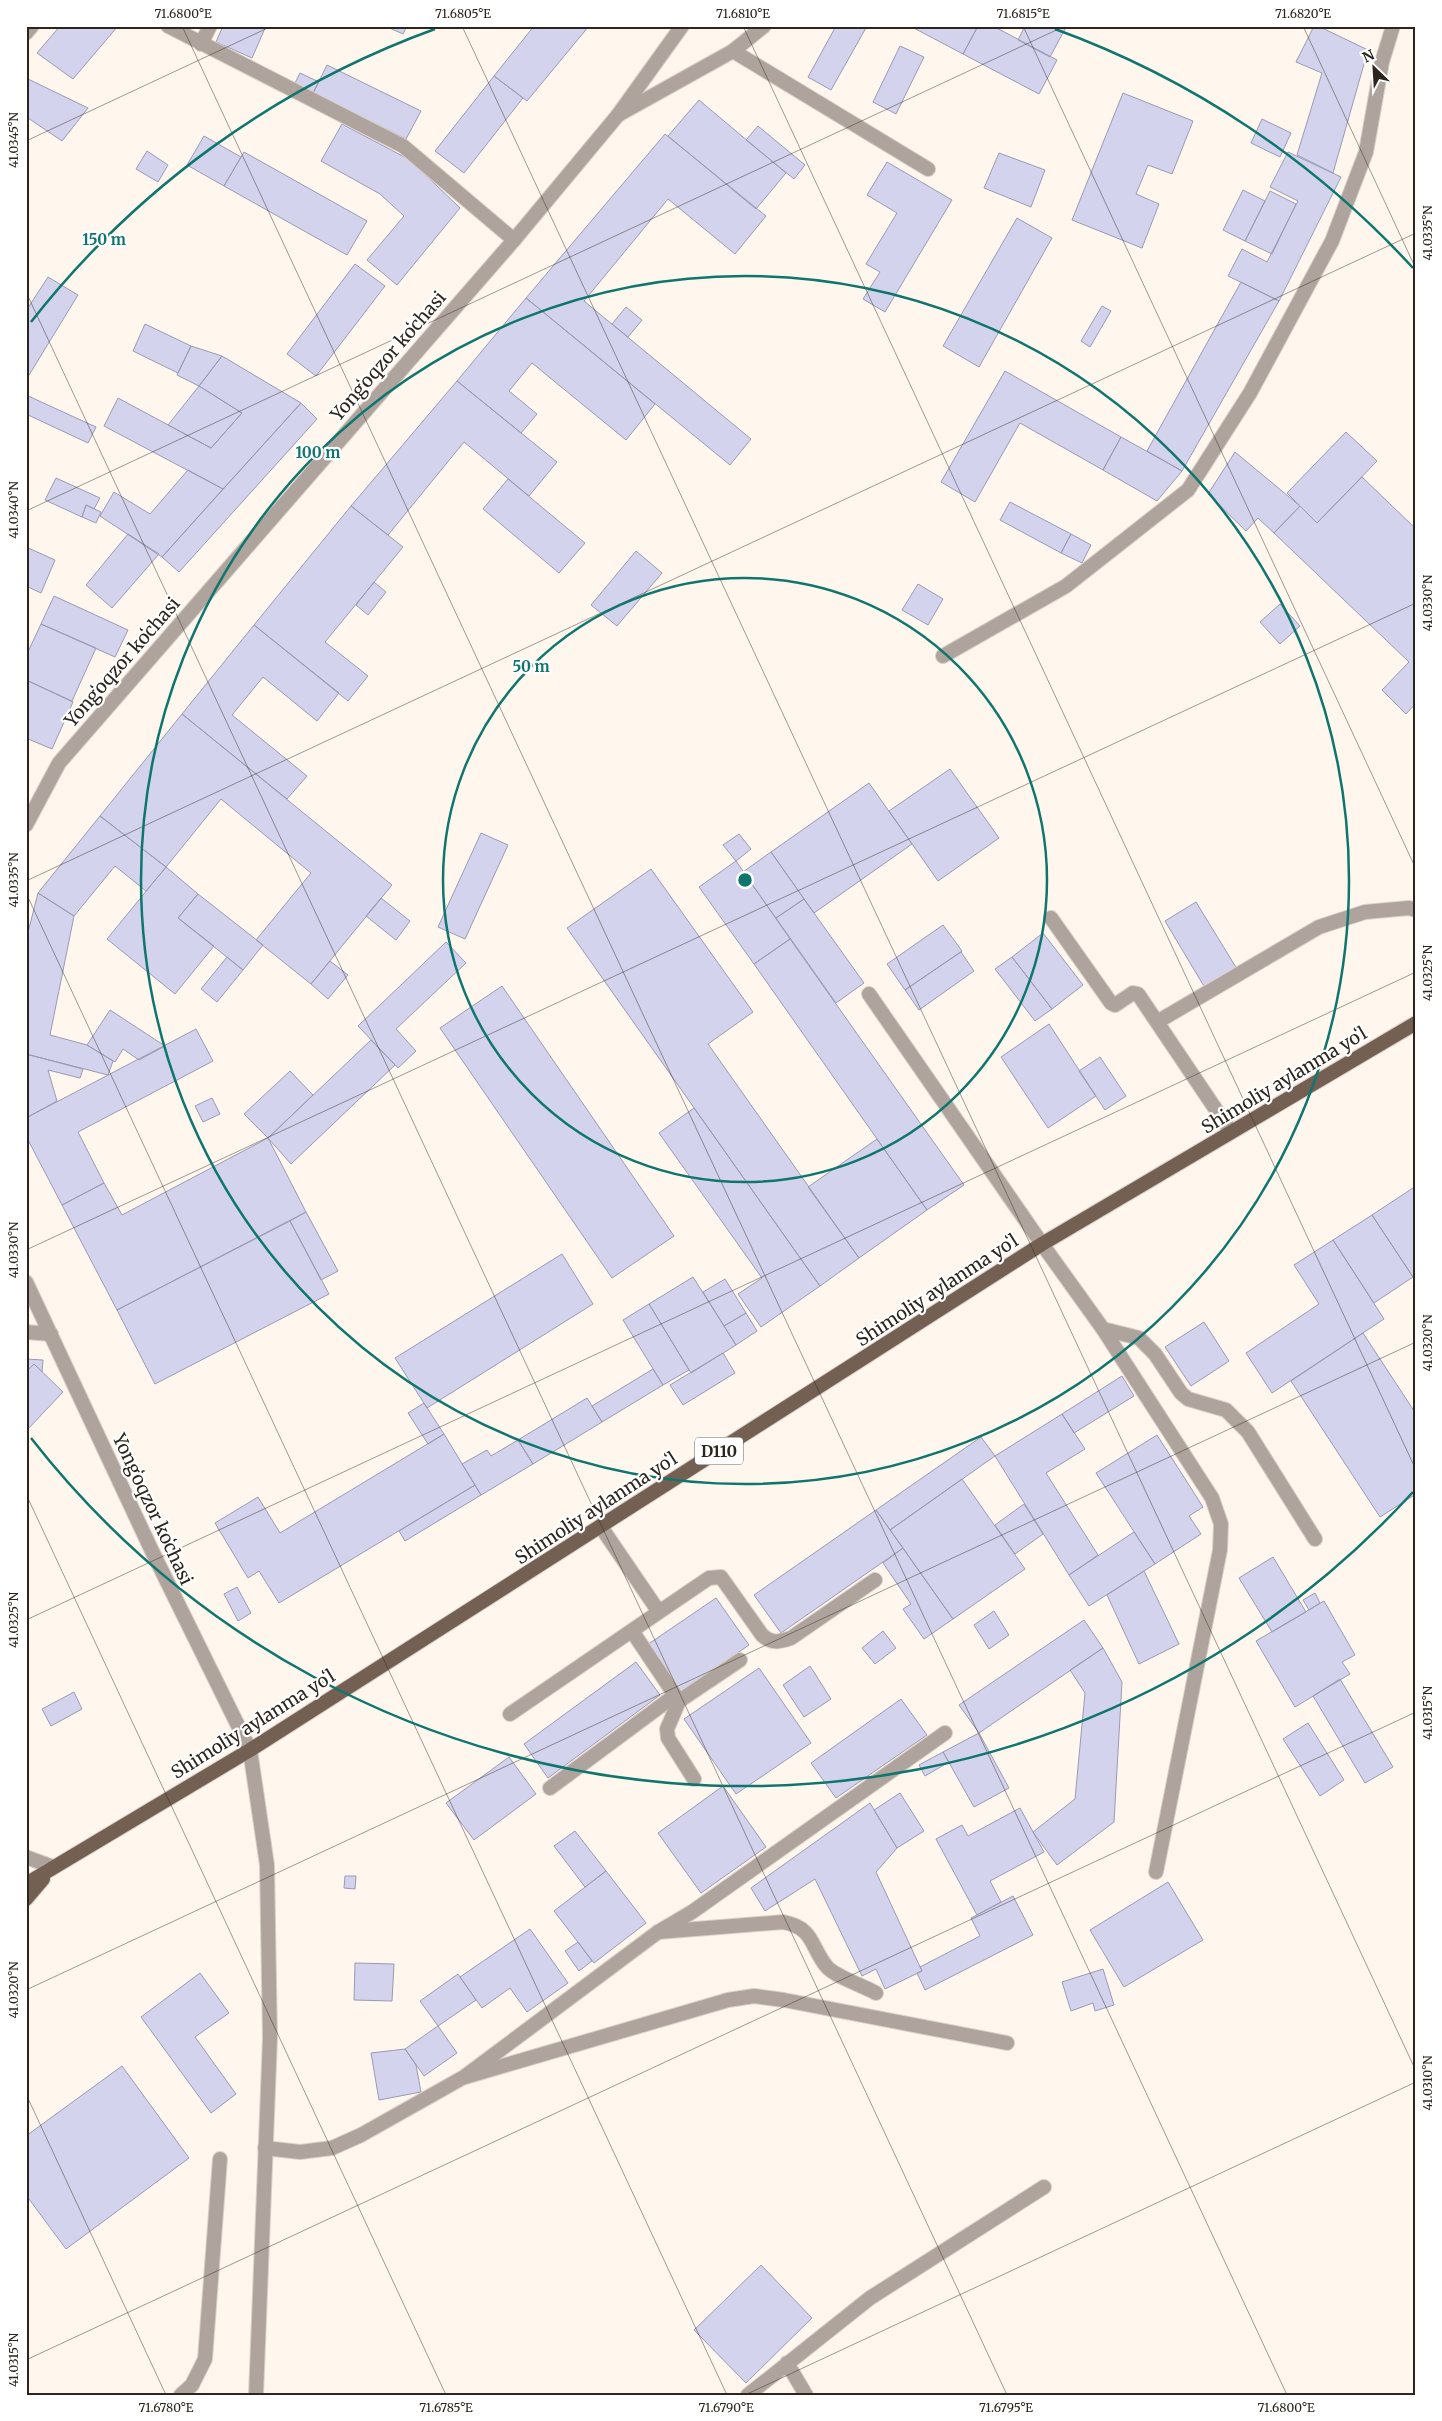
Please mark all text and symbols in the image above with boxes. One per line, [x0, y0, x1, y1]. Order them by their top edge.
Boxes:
text: 71.6800°E [154, 6, 212, 21]
text: 71.6805°E [435, 6, 491, 21]
text: 71.6810°E [716, 6, 770, 21]
text: 71.6815°E [996, 6, 1050, 21]
text: 71.6820°E [1275, 6, 1331, 21]
north arrow [1350, 42, 1400, 92]
text: N [1360, 46, 1377, 67]
text: 41.0345°N [6, 111, 21, 168]
text: 41.0335°N [1420, 205, 1435, 261]
text: 150 m [82, 230, 126, 249]
street label: Yongʻoqzor koʻchasi [325, 286, 451, 426]
text: 100 m [296, 443, 340, 462]
text: 41.0340°N [6, 480, 21, 539]
text: 41.0330°N [1420, 574, 1435, 631]
street label: Yongʻoqzor koʻchasi [59, 592, 185, 732]
text: 50 m [512, 657, 550, 676]
text: 41.0335°N [6, 852, 21, 908]
centre of rings [736, 871, 754, 889]
text: 41.0325°N [1420, 944, 1435, 1001]
street label: Shimoliy aylanma yoʻl [1197, 1021, 1371, 1139]
text: 41.0330°N [6, 1221, 21, 1278]
street label: Shimoliy aylanma yoʻl [851, 1229, 1023, 1351]
text: 41.0320°N [1420, 1314, 1435, 1372]
street label: Yongʻoqzor koʻchasi [107, 1429, 198, 1589]
road number: D110 [695, 1438, 743, 1464]
street label: Shimoliy aylanma yoʻl [510, 1447, 682, 1569]
text: 41.0325°N [6, 1591, 21, 1648]
street label: Shimoliy aylanma yoʻl [167, 1664, 340, 1784]
text: 41.0315°N [1420, 1685, 1435, 1740]
text: 41.0320°N [6, 1961, 21, 2019]
text: 41.0310°N [1420, 2055, 1435, 2110]
text: 41.0315°N [6, 2332, 21, 2387]
text: 71.6780°E [139, 2400, 194, 2415]
text: 71.6785°E [419, 2400, 473, 2415]
text: 71.6790°E [698, 2400, 754, 2415]
text: 71.6795°E [979, 2400, 1033, 2415]
text: 71.6800°E [1257, 2400, 1315, 2415]

